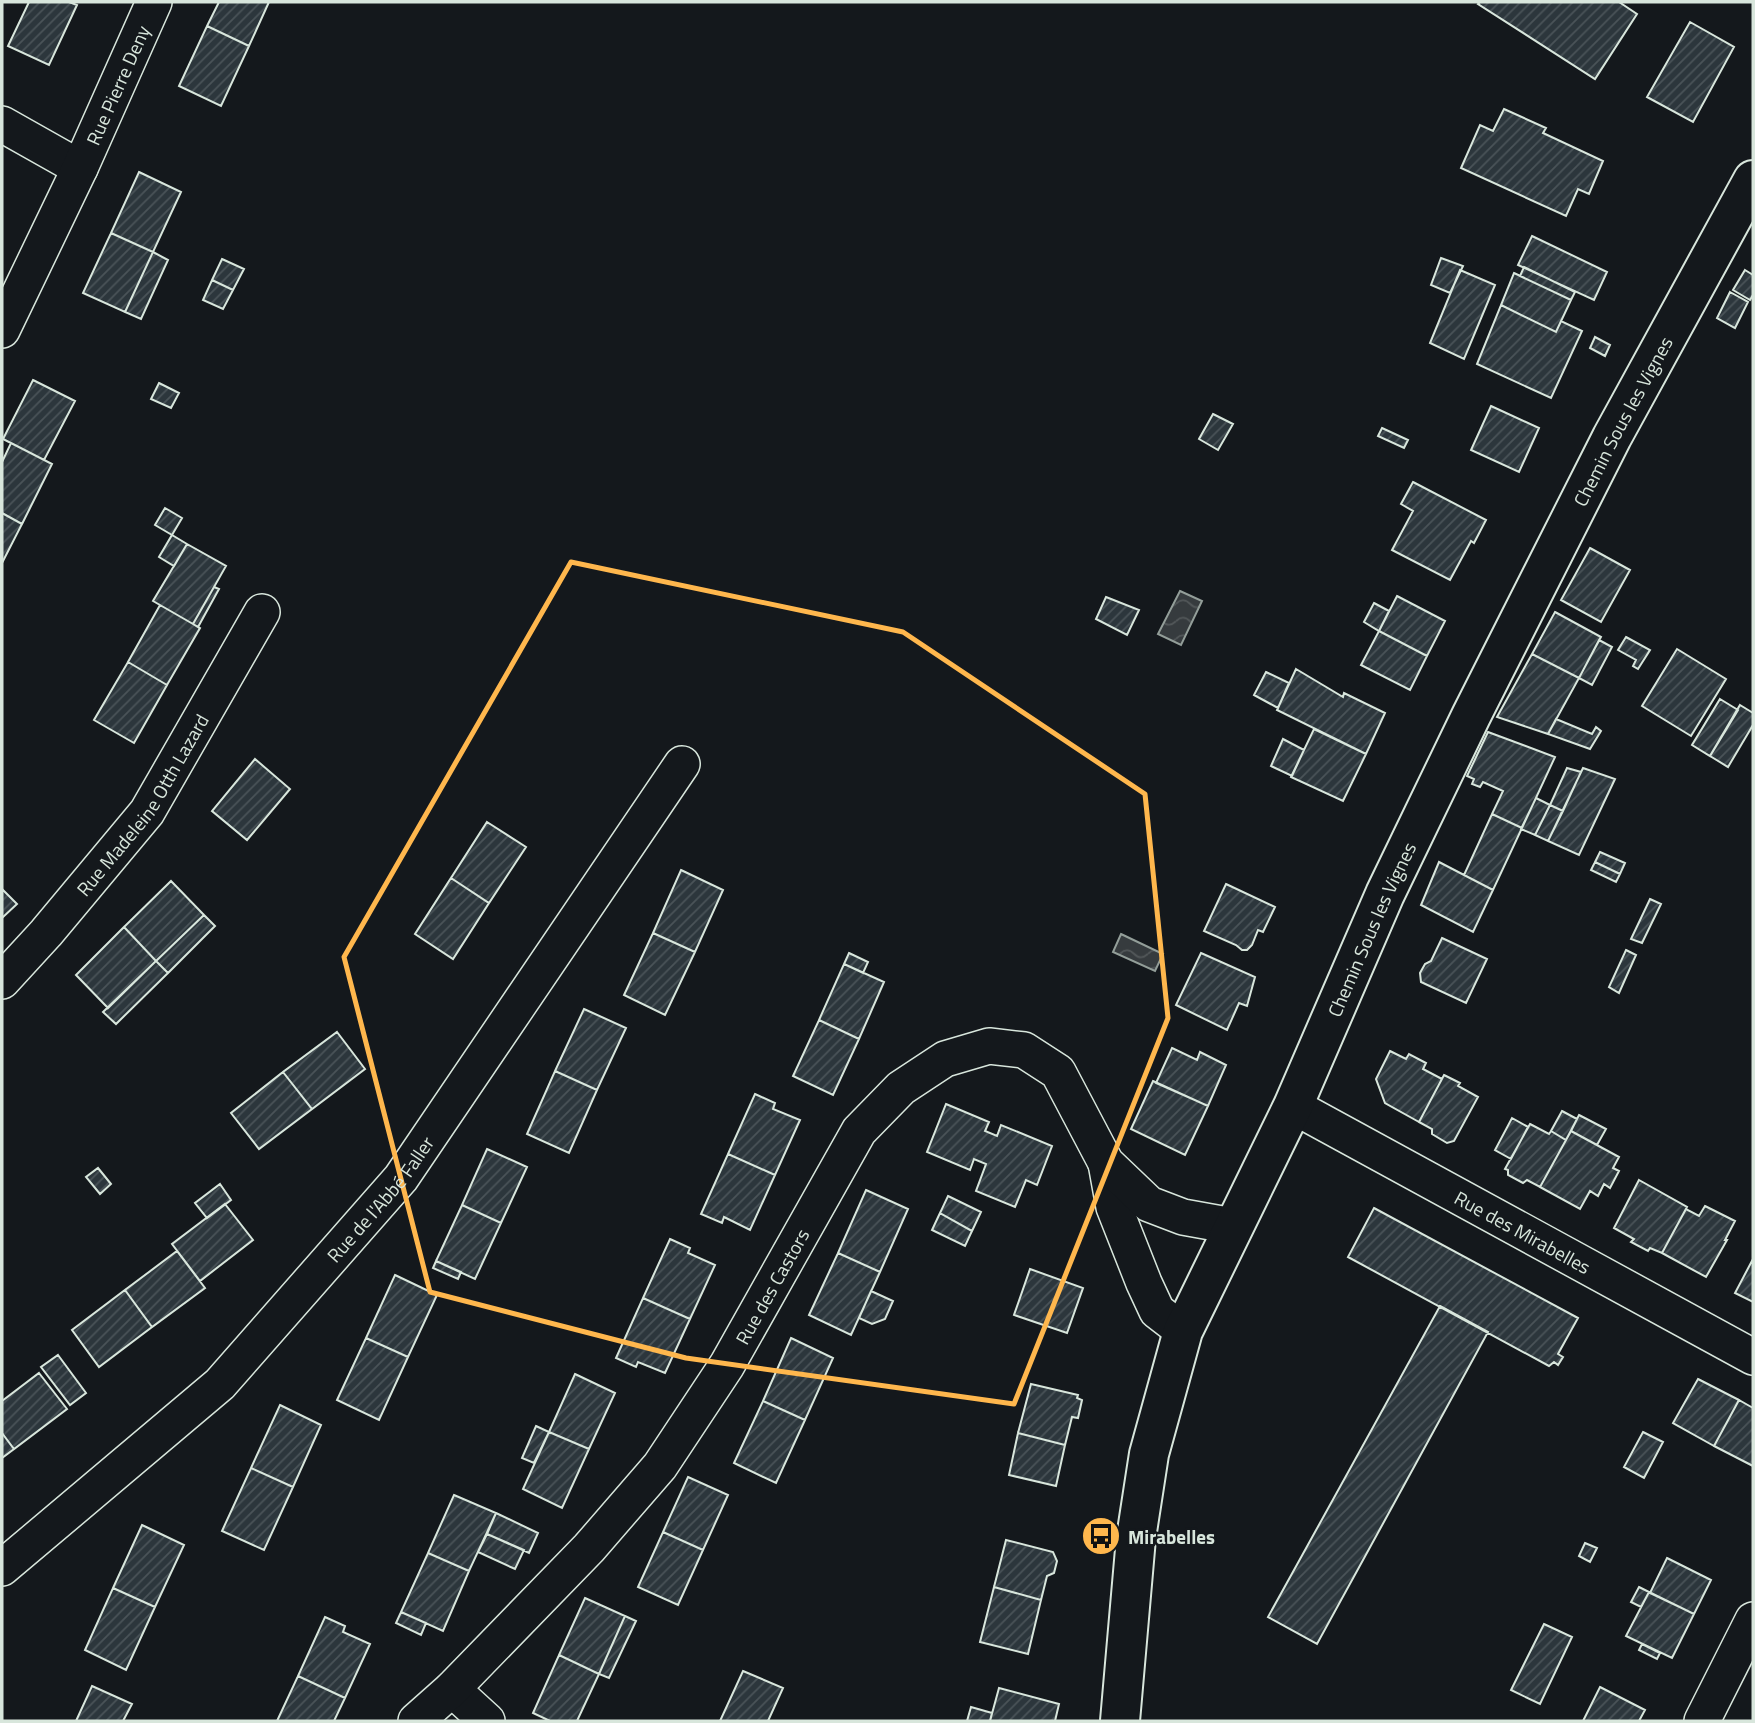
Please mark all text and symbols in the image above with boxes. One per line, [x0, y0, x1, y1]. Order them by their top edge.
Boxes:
street label: Rue Pierre Deny [78, 20, 157, 149]
street label: Chemin Sous les Vignes [1565, 331, 1679, 511]
street label: Rue Madeleine Otth Lazard [69, 708, 215, 902]
street label: Chemin Sous les Vignes [1319, 837, 1423, 1021]
street label: Rue de l'Abbé Faller [319, 1129, 440, 1268]
street label: Rue des Mirabelles [1450, 1183, 1596, 1281]
street label: Rue des Castors [727, 1223, 816, 1349]
bus stop icon: Mirabelles [1080, 1515, 1122, 1557]
place label: Mirabelles [1128, 1522, 1215, 1551]

